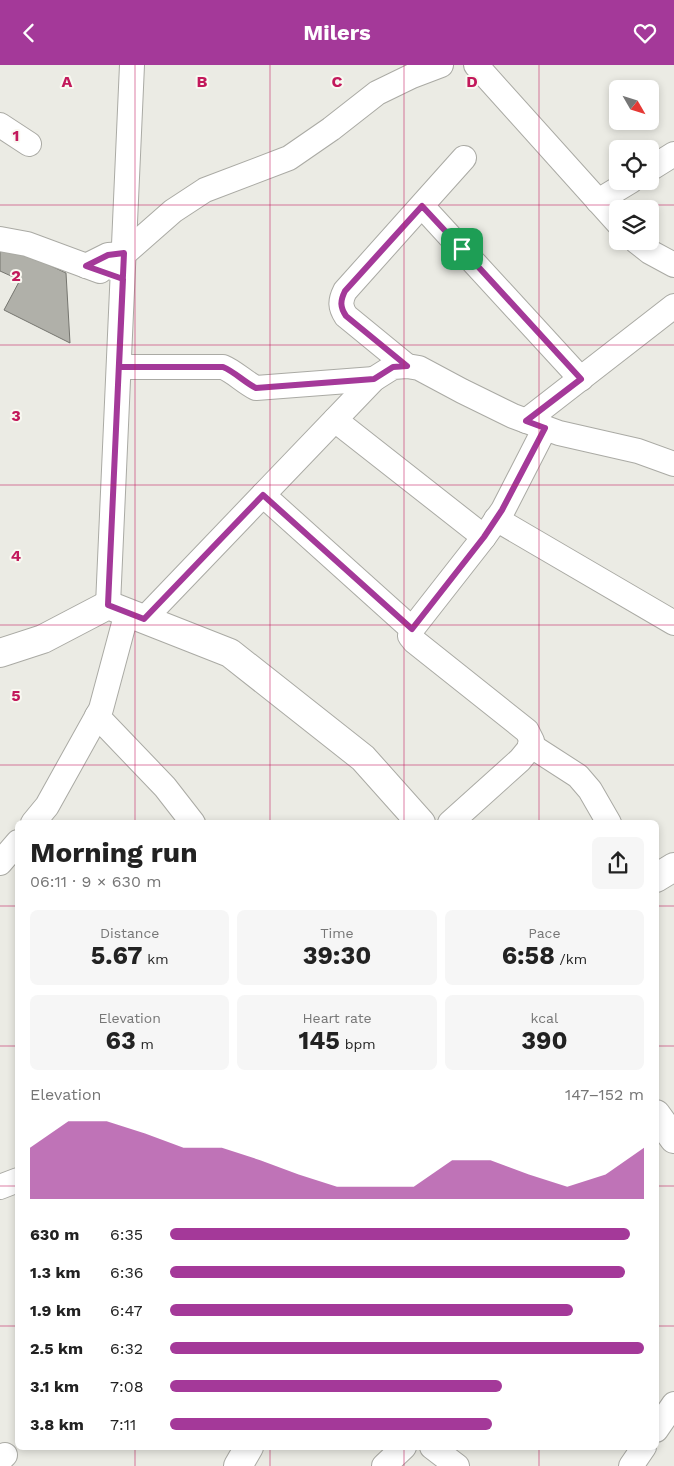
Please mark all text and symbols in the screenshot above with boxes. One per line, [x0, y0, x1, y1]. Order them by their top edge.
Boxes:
icon: back [15, 19, 43, 47]
icon: heart [631, 19, 659, 47]
text: Milers [303, 20, 371, 45]
text: A [62, 72, 73, 91]
text: B [197, 72, 208, 91]
text: C [332, 72, 343, 91]
text: D [466, 72, 478, 91]
north arrow [609, 80, 659, 130]
map controls [609, 80, 659, 250]
text: 1 [13, 126, 19, 145]
button: locate [609, 140, 659, 190]
button: layers [609, 200, 659, 250]
pin [441, 228, 483, 270]
icon: arrive [448, 235, 476, 263]
text: 2 [11, 266, 21, 285]
text: 3 [11, 406, 21, 425]
text: 4 [11, 546, 21, 565]
text: 5 [11, 686, 21, 705]
text: Morning run [30, 836, 198, 869]
button: share [592, 837, 644, 889]
text: 06:11 · 9 × 630 m [30, 872, 162, 891]
text: Distance [100, 925, 159, 941]
text: Time [320, 925, 354, 941]
text: Pace [528, 925, 561, 941]
text: 5.67 [91, 941, 143, 970]
text: 39:30 [303, 941, 371, 970]
text: 6:58 [502, 941, 555, 970]
text: km [143, 951, 169, 967]
text: /km [555, 951, 587, 967]
text: Elevation [98, 1010, 161, 1026]
text: Heart rate [302, 1010, 372, 1026]
text: kcal [530, 1010, 558, 1026]
text: 63 [105, 1026, 136, 1055]
text: 145 [298, 1026, 340, 1055]
text: 390 [521, 1026, 567, 1055]
text: m [136, 1036, 154, 1052]
text: bpm [340, 1036, 376, 1052]
text: Elevation [30, 1085, 101, 1104]
text: 147–152 m [565, 1085, 644, 1104]
text: 630 m [30, 1225, 79, 1244]
text: 6:35 [110, 1225, 143, 1244]
text: 1.3 km [30, 1263, 81, 1282]
text: 6:36 [110, 1263, 144, 1282]
text: 1.9 km [30, 1301, 81, 1320]
text: 6:47 [110, 1301, 142, 1320]
text: 2.5 km [30, 1339, 83, 1358]
text: 6:32 [110, 1339, 143, 1358]
text: 3.1 km [30, 1377, 79, 1396]
text: 7:08 [110, 1377, 144, 1396]
text: 3.8 km [30, 1415, 84, 1434]
text: 7:11 [110, 1415, 136, 1434]

